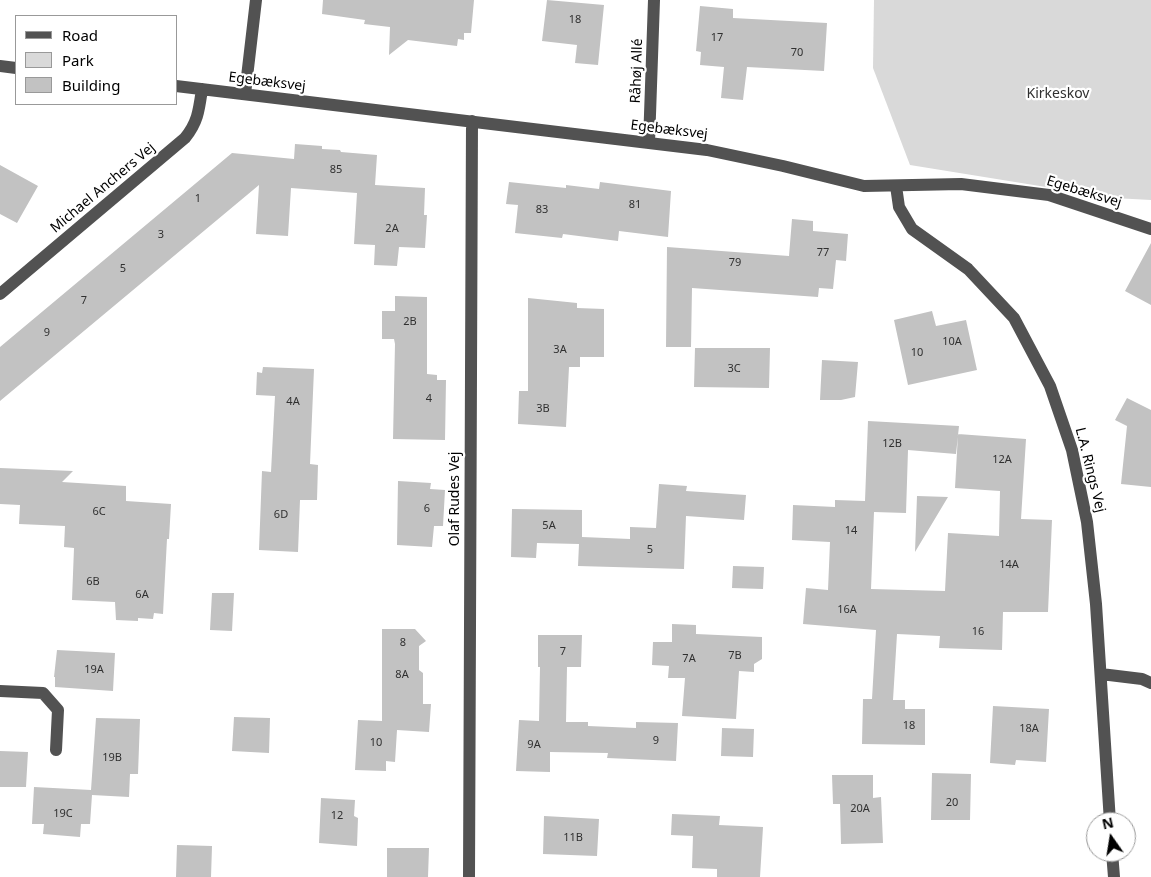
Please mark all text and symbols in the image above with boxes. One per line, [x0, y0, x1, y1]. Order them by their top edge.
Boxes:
house number: 18 [569, 13, 581, 27]
legend [15, 15, 178, 105]
text: Road [62, 25, 98, 45]
house number: 17 [711, 31, 723, 45]
street label: Råhøj Allé [627, 38, 647, 104]
house number: 70 [791, 46, 803, 60]
text: Park [62, 50, 94, 70]
street label: Egebæksvej [227, 69, 307, 95]
text: Building [62, 75, 120, 95]
park label: Kirkeskov [1027, 86, 1089, 102]
street label: Egebæksvej [629, 117, 709, 143]
street label: Michael Anchers Vej [47, 139, 159, 237]
house number: 85 [330, 163, 342, 177]
street label: Egebæksvej [1044, 173, 1124, 211]
house number: 1 [195, 192, 201, 206]
house number: 81 [629, 198, 641, 212]
house number: 83 [536, 203, 548, 217]
house number: 2A [385, 222, 399, 236]
house number: 3 [158, 228, 164, 242]
house number: 77 [817, 246, 829, 260]
house number: 79 [729, 256, 741, 270]
house number: 5 [120, 262, 126, 276]
house number: 7 [81, 294, 87, 308]
house number: 2B [403, 315, 417, 329]
house number: 9 [44, 326, 50, 340]
house number: 10A [942, 335, 962, 349]
house number: 3A [553, 343, 567, 357]
house number: 10 [911, 346, 923, 360]
house number: 3C [727, 362, 741, 376]
house number: 4 [426, 392, 432, 406]
house number: 4A [286, 395, 300, 409]
house number: 3B [536, 402, 550, 416]
street label: L.A. Rings Vej [1071, 426, 1109, 514]
house number: 12B [882, 437, 902, 451]
street label: Olaf Rudes Vej [447, 452, 463, 546]
house number: 12A [992, 453, 1012, 467]
house number: 6 [424, 502, 430, 516]
house number: 6C [92, 505, 106, 519]
house number: 6D [274, 508, 288, 522]
house number: 5A [542, 519, 556, 533]
house number: 14 [845, 524, 857, 538]
house number: 5 [647, 543, 653, 557]
house number: 14A [999, 558, 1019, 572]
house number: 6B [86, 575, 100, 589]
house number: 6A [135, 588, 149, 602]
house number: 16A [837, 603, 857, 617]
house number: 16 [972, 625, 984, 639]
house number: 8 [400, 636, 406, 650]
house number: 7 [560, 645, 566, 659]
house number: 7B [728, 649, 742, 663]
house number: 7A [682, 652, 696, 666]
house number: 19A [84, 663, 104, 677]
house number: 8A [395, 668, 409, 682]
house number: 18 [903, 719, 915, 733]
house number: 18A [1019, 722, 1039, 736]
house number: 9 [653, 734, 659, 748]
house number: 10 [370, 736, 382, 750]
house number: 9A [527, 738, 541, 752]
house number: 19B [102, 751, 122, 765]
house number: 20 [946, 796, 958, 810]
house number: 20A [850, 802, 870, 816]
house number: 19C [53, 807, 73, 821]
house number: 12 [331, 809, 343, 823]
north arrow [1086, 812, 1136, 862]
text: N [1100, 812, 1115, 833]
house number: 11B [563, 831, 583, 845]

